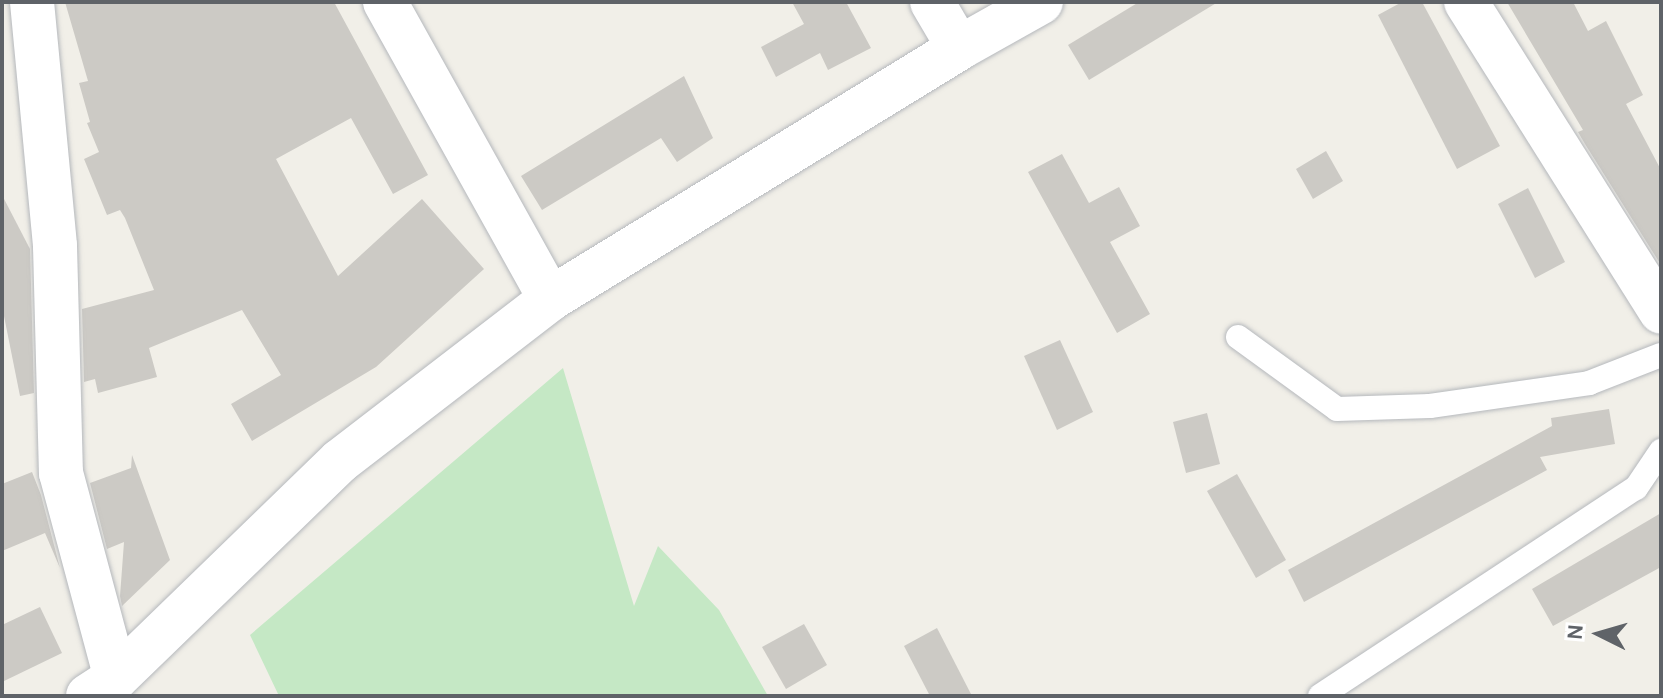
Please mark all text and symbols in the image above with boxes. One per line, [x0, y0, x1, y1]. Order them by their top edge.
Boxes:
north arrow [1559, 594, 1639, 674]
text: N [1561, 623, 1589, 641]

